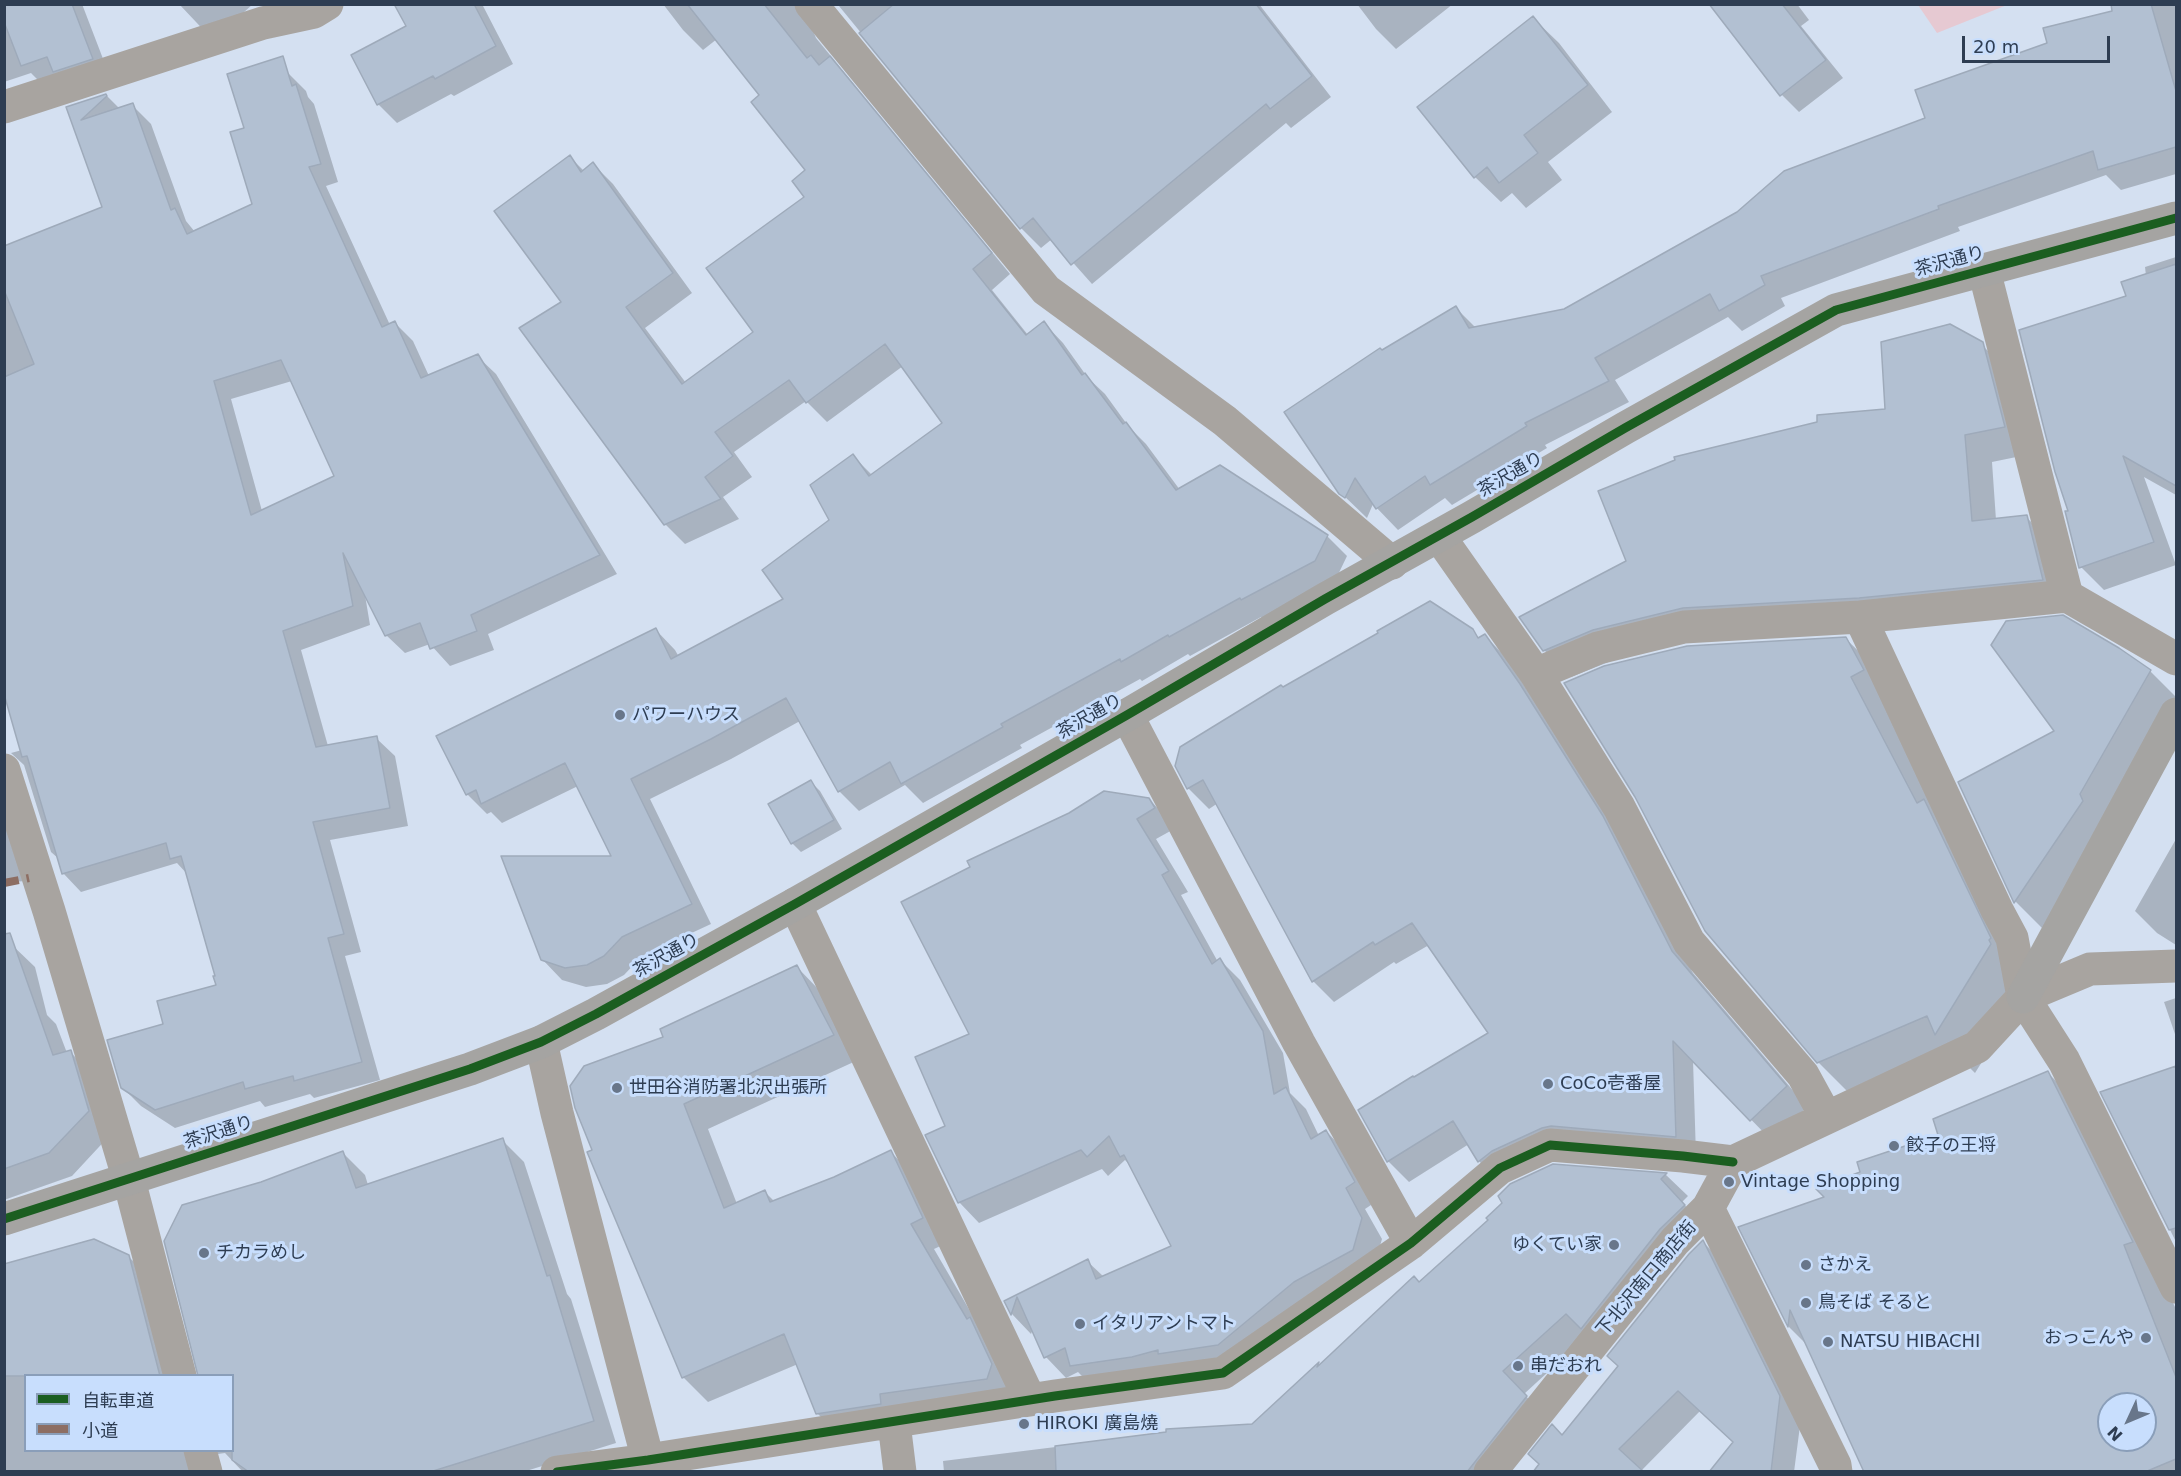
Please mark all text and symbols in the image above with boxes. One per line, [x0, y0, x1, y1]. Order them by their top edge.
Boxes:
scale bar [1965, 24, 2114, 62]
text: 20 m [1973, 36, 2019, 57]
street label: 茶沢通り [1912, 242, 1988, 282]
street label: 茶沢通り [1474, 448, 1548, 502]
street label: 茶沢通り [1053, 690, 1127, 744]
place label: パワーハウス [632, 704, 740, 726]
marker: パワーハウス [613, 708, 627, 722]
street label: 茶沢通り [630, 929, 704, 983]
place label: CoCo壱番屋 [1560, 1073, 1661, 1095]
place label: 世田谷消防署北沢出張所 [629, 1077, 827, 1099]
marker: CoCo壱番屋 [1541, 1077, 1555, 1091]
marker: 世田谷消防署北沢出張所 [610, 1081, 624, 1095]
street label: 茶沢通り [181, 1112, 257, 1154]
place label: 餃子の王将 [1906, 1135, 1996, 1157]
marker: 餃子の王将 [1887, 1139, 1901, 1153]
place label: Vintage Shopping [1741, 1171, 1900, 1193]
marker: Vintage Shopping [1722, 1175, 1736, 1189]
street label: 下北沢南口商店街 [1592, 1217, 1702, 1341]
place label: ゆくてい家 [1512, 1234, 1602, 1256]
marker: ゆくてい家 [1607, 1238, 1621, 1252]
place label: チカラめし [216, 1242, 306, 1264]
marker: チカラめし [197, 1246, 211, 1260]
place label: さかえ [1818, 1254, 1872, 1276]
marker: さかえ [1799, 1258, 1813, 1272]
place label: 鳥そば そると [1818, 1292, 1932, 1314]
marker: 鳥そば そると [1799, 1296, 1813, 1310]
place label: イタリアントマト [1092, 1313, 1236, 1335]
marker: イタリアントマト [1073, 1317, 1087, 1331]
place label: おっこんや [2044, 1327, 2134, 1349]
place label: NATSU HIBACHI [1840, 1331, 1980, 1353]
marker: おっこんや [2139, 1331, 2153, 1345]
marker: NATSU HIBACHI [1821, 1335, 1835, 1349]
place label: 串だおれ [1530, 1355, 1602, 1377]
marker: 串だおれ [1511, 1359, 1525, 1373]
legend [24, 1374, 234, 1452]
text: 自転車道 [82, 1390, 154, 1411]
north arrow [2097, 1392, 2157, 1452]
place label: HIROKI 廣島燒 [1036, 1413, 1158, 1435]
marker: HIROKI 廣島燒 [1017, 1417, 1031, 1431]
text: 小道 [82, 1420, 118, 1441]
text: N [2104, 1422, 2127, 1445]

